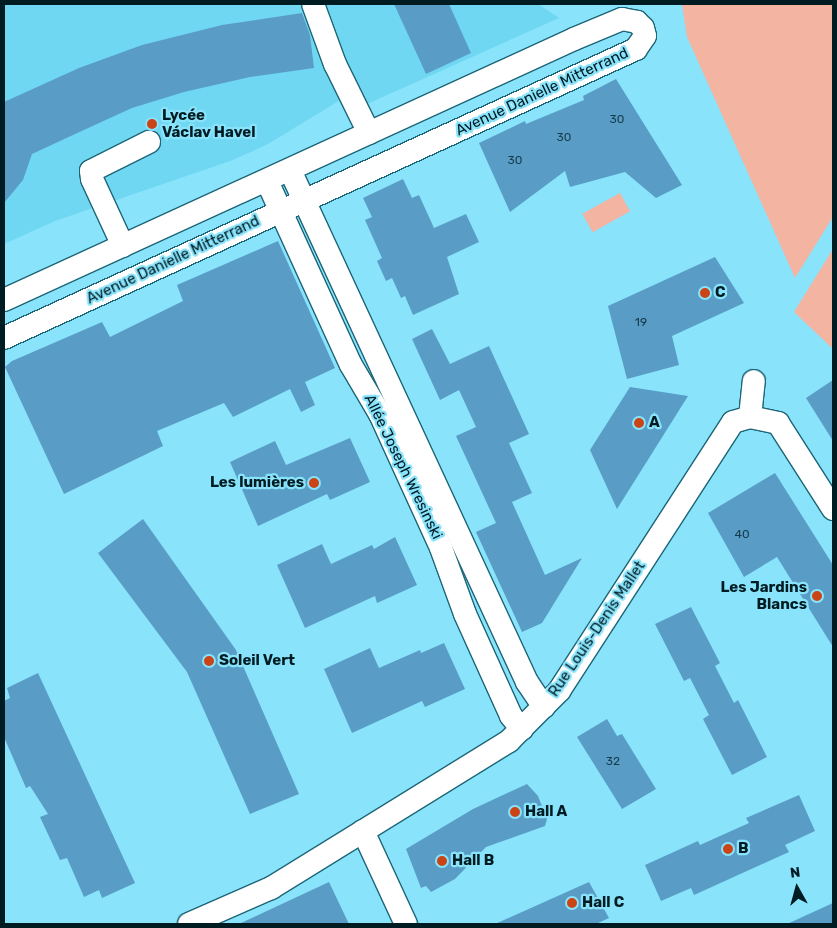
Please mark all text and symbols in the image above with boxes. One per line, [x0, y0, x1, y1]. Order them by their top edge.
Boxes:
street label: Avenue Danielle Mitterrand [453, 44, 631, 140]
place label: Lycée Václav Havel [162, 106, 256, 141]
house number: 30 [610, 113, 624, 127]
marker: Lycée Václav Havel [146, 118, 158, 130]
house number: 30 [557, 131, 571, 145]
house number: 30 [508, 154, 522, 168]
street label: Avenue Danielle Mitterrand [84, 212, 262, 308]
place label: C [715, 284, 726, 302]
marker: C [699, 287, 711, 299]
house number: 19 [635, 316, 647, 330]
street label: Allée Joseph Wresinski [360, 392, 446, 542]
place label: A [649, 414, 660, 432]
marker: A [633, 417, 645, 429]
place label: Les lumières [210, 474, 304, 492]
marker: Les lumières [308, 477, 320, 489]
house number: 40 [734, 528, 750, 542]
street label: Rue Louis-Denis Mallet [545, 558, 649, 700]
place label: Les Jardins Blancs [720, 578, 807, 613]
marker: Les Jardins Blancs [811, 590, 823, 602]
place label: Soleil Vert [219, 652, 295, 670]
marker: Soleil Vert [203, 655, 215, 667]
house number: 32 [606, 755, 620, 769]
place label: Hall A [525, 803, 568, 821]
marker: Hall A [509, 806, 521, 818]
place label: B [738, 840, 749, 858]
marker: B [722, 843, 734, 855]
place label: Hall B [452, 852, 494, 870]
marker: Hall B [436, 855, 448, 867]
north arrow [772, 863, 822, 913]
text: N [789, 864, 801, 882]
place label: Hall C [582, 894, 624, 912]
marker: Hall C [566, 897, 578, 909]

